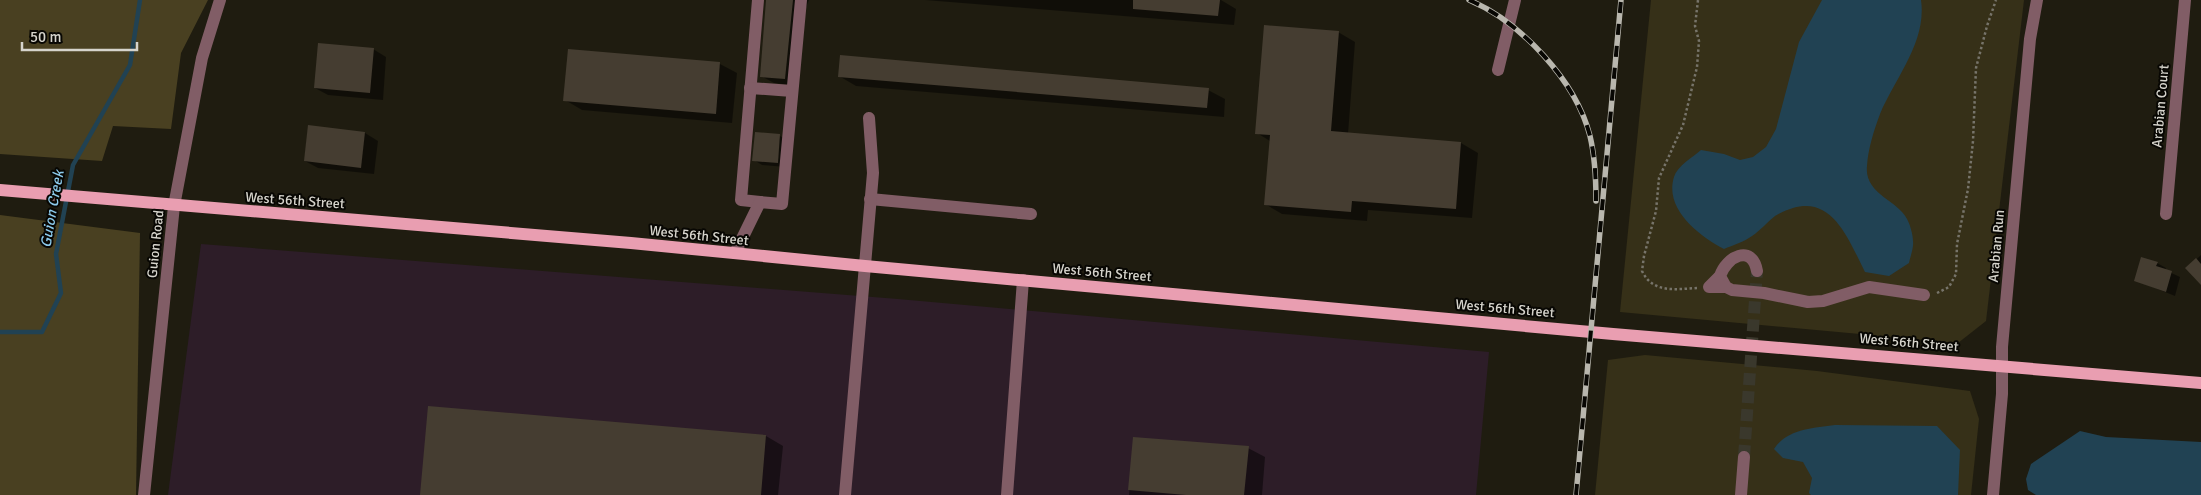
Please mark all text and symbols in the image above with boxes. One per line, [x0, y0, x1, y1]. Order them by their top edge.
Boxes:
scale bar [22, 20, 138, 52]
text: 50 m [30, 28, 61, 46]
street label: Arabian Court [2148, 64, 2173, 148]
water label: Guion Creek [36, 168, 68, 249]
street label: West 56th Street [245, 189, 345, 212]
street label: Guion Road [143, 209, 168, 279]
street label: Arabian Run [1985, 209, 2008, 283]
street label: West 56th Street [648, 222, 749, 249]
street label: West 56th Street [1052, 260, 1152, 285]
street label: West 56th Street [1455, 296, 1555, 321]
street label: West 56th Street [1859, 330, 1959, 355]

